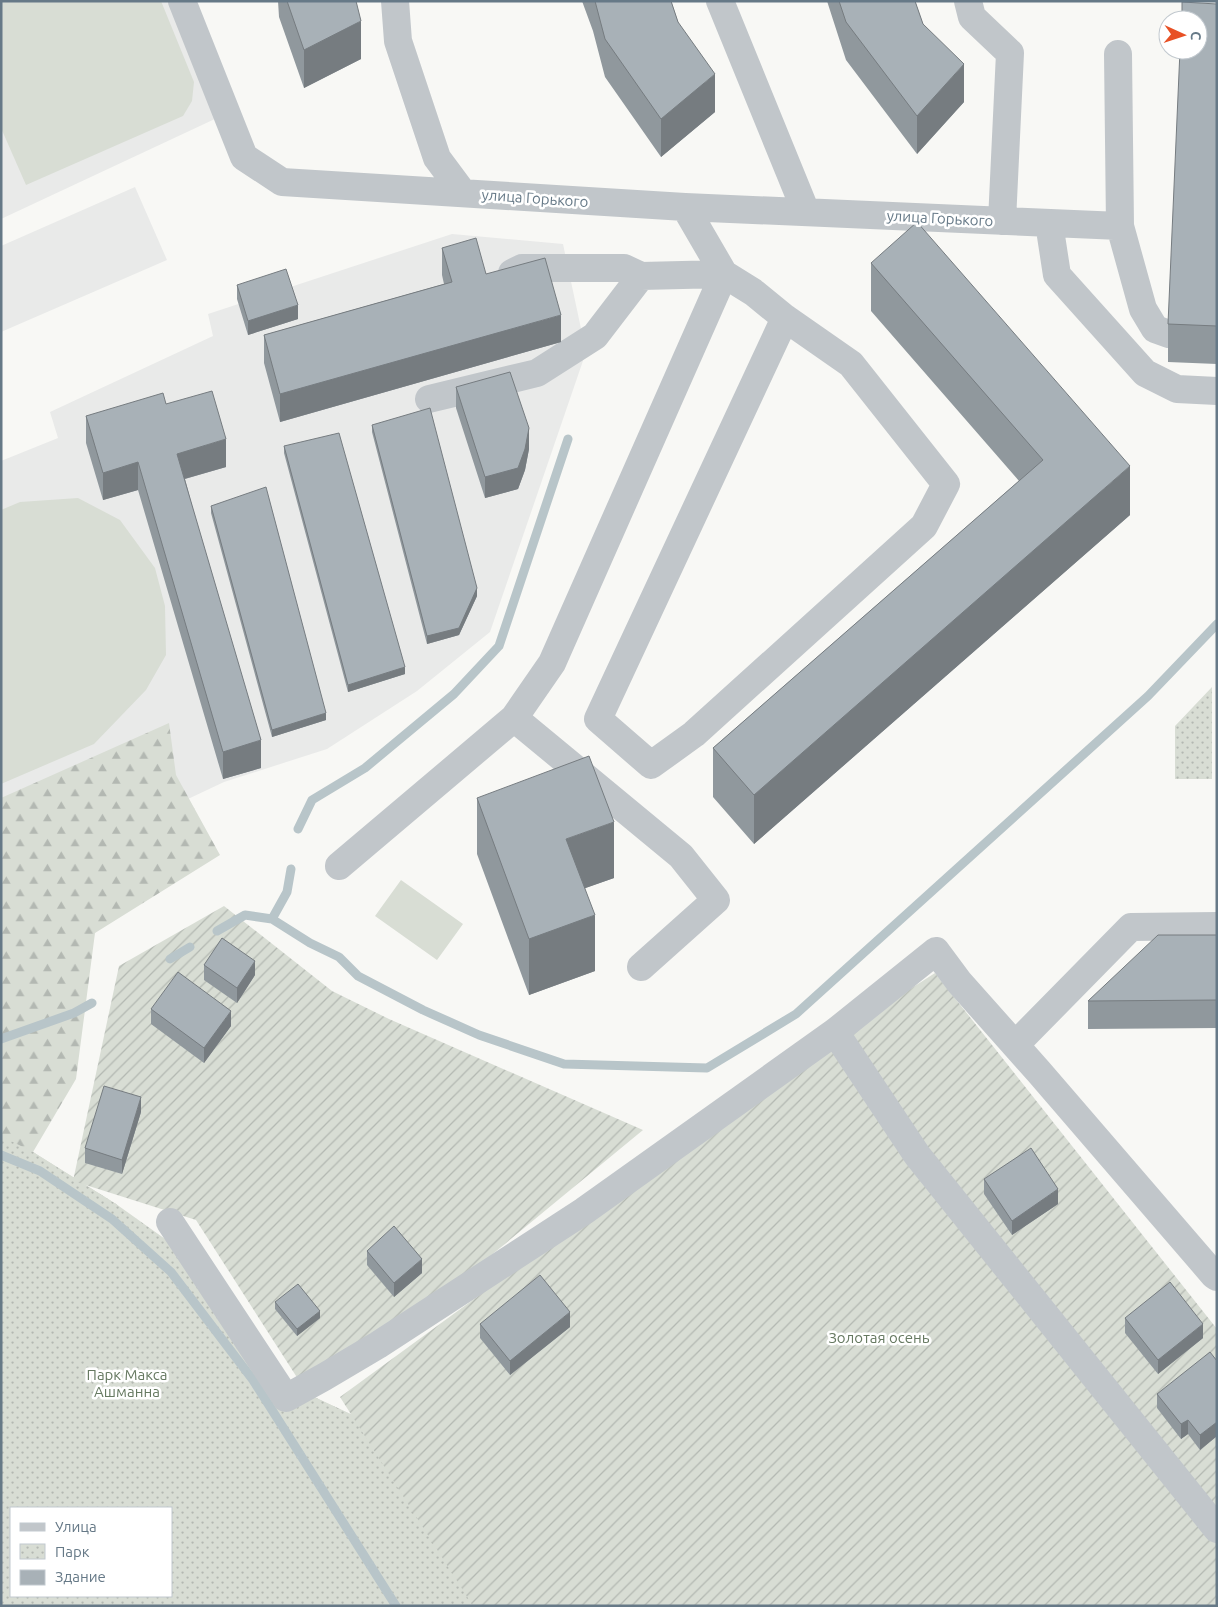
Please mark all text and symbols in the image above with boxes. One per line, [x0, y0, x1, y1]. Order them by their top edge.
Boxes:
north arrow [1158, 10, 1208, 60]
text: С [1188, 31, 1204, 41]
street label: улица Горького [481, 186, 589, 210]
street label: улица Горького [886, 207, 994, 229]
park label: Золотая осень [828, 1329, 930, 1346]
park label: Парк Макса Ашманна [87, 1366, 167, 1400]
legend [10, 1507, 172, 1597]
text: Улица [55, 1518, 97, 1535]
text: Парк [55, 1543, 90, 1560]
text: Здание [55, 1568, 106, 1585]

